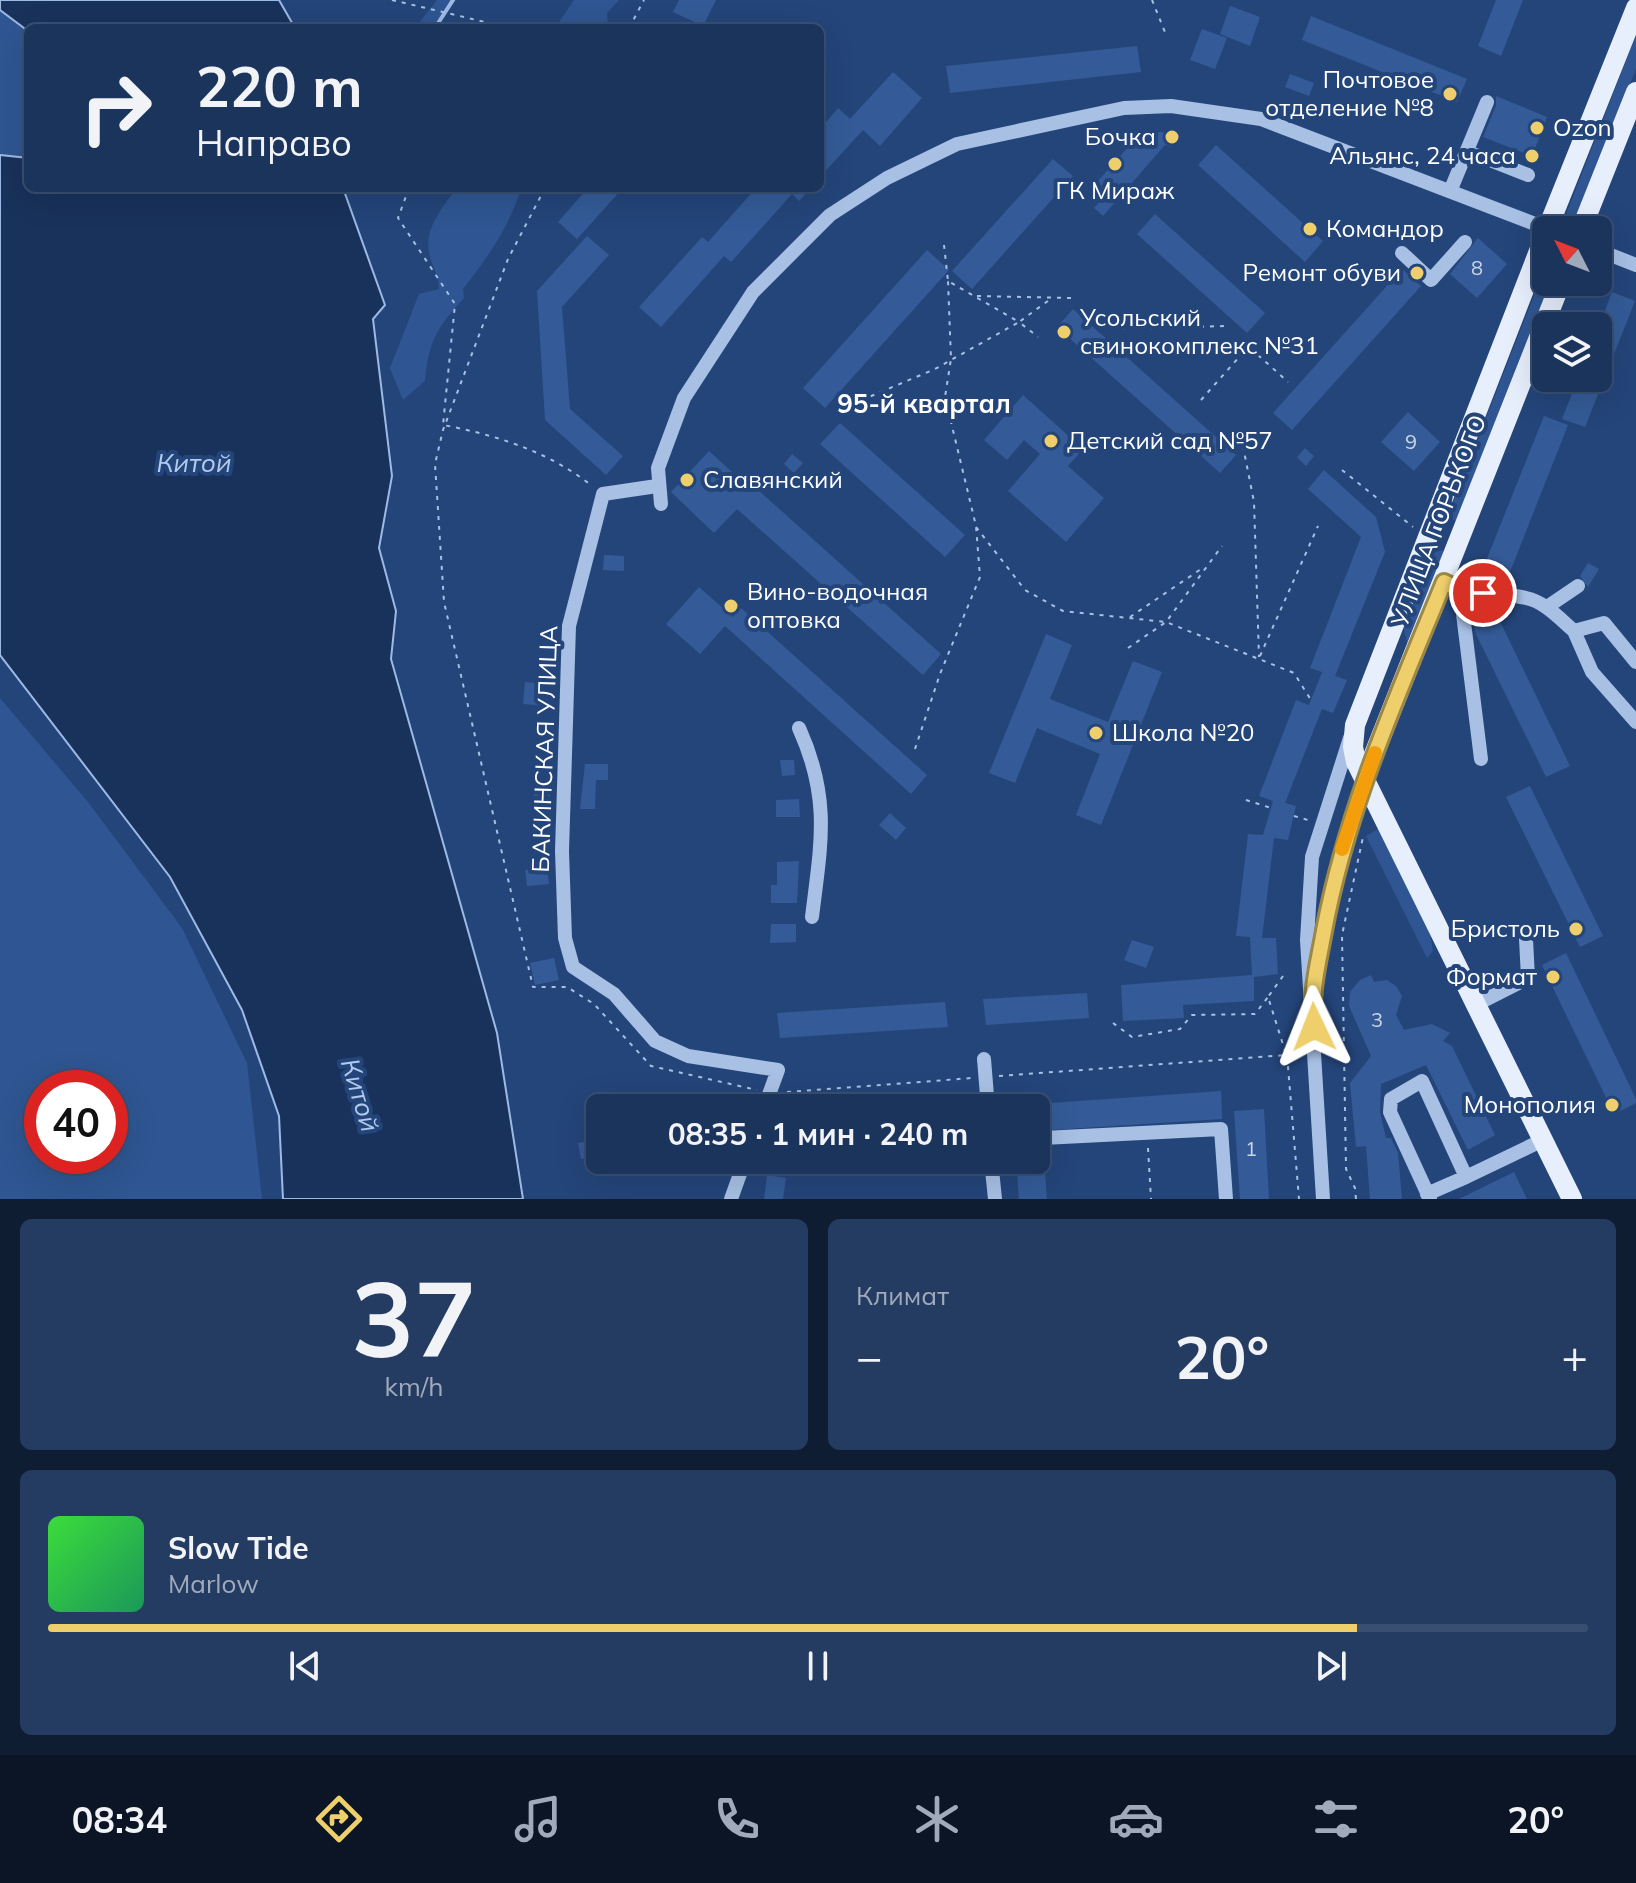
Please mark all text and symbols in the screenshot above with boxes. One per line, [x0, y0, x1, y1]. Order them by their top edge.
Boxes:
text: 220 m [196, 51, 363, 121]
icon: right [64, 56, 168, 160]
place label: Почтовое отделение №8 [1265, 64, 1434, 122]
marker: Почтовое отделение №8 [1441, 85, 1459, 103]
place label: Ozon [1553, 112, 1612, 142]
marker: Ozon [1528, 119, 1546, 137]
text: Направо [196, 120, 352, 165]
place label: Бочка [1085, 121, 1156, 151]
marker: Бочка [1163, 128, 1181, 146]
place label: Альянс, 24 часа [1329, 140, 1516, 170]
marker: Альянс, 24 часа [1523, 147, 1541, 165]
marker: ГК Мираж [1106, 155, 1124, 173]
place label: ГК Мираж [1056, 175, 1175, 205]
place label: Командор [1326, 213, 1444, 243]
north arrow [1532, 216, 1612, 296]
map controls [1532, 216, 1612, 392]
marker: Командор [1301, 220, 1319, 238]
house number: 8 [1471, 255, 1483, 280]
place label: Ремонт обуви [1242, 257, 1401, 287]
marker: Ремонт обуви [1408, 264, 1426, 282]
place label: Усольский свинокомплекс №31 [1079, 302, 1319, 360]
button: layers [1532, 312, 1612, 392]
marker: Усольский свинокомплекс №31 [1055, 323, 1073, 341]
district label: 95-й квартал [837, 387, 1011, 420]
street label: УЛИЦА ГОРЬКОГО [1383, 410, 1492, 632]
place label: Детский сад №57 [1067, 425, 1273, 455]
house number: 9 [1405, 429, 1417, 454]
marker: Детский сад №57 [1042, 432, 1060, 450]
water label: Китой [157, 446, 231, 479]
place label: Славянский [703, 464, 843, 494]
marker: Славянский [678, 471, 696, 489]
pin [1449, 559, 1517, 627]
icon: arrive [1461, 571, 1505, 615]
place label: Вино-водочная оптовка [747, 576, 928, 634]
marker: Вино-водочная оптовка [722, 597, 740, 615]
street label: БАКИНСКАЯ УЛИЦА [525, 625, 563, 873]
place label: Школа №20 [1112, 717, 1254, 747]
marker: Школа №20 [1087, 724, 1105, 742]
place label: Бристоль [1451, 913, 1560, 943]
marker: Бристоль [1567, 920, 1585, 938]
place label: Формат [1446, 961, 1537, 991]
marker: Формат [1544, 968, 1562, 986]
position arrow [1272, 985, 1356, 1069]
house number: 3 [1371, 1007, 1383, 1032]
water label: Китой [334, 1054, 387, 1136]
speed limit sign: 40 [24, 1070, 128, 1174]
place label: Монополия [1464, 1089, 1596, 1119]
marker: Монополия [1603, 1096, 1621, 1114]
text: 08:35 · 1 мин · 240 m [668, 1115, 968, 1153]
house number: 1 [1245, 1136, 1257, 1161]
text: 37 [352, 1252, 476, 1383]
text: Климат [856, 1279, 949, 1312]
text: 20° [1175, 1319, 1269, 1394]
text: − [856, 1329, 882, 1384]
text: + [1562, 1329, 1588, 1384]
text: km/h [385, 1370, 443, 1403]
text: Slow Tide [168, 1529, 309, 1567]
text: Marlow [168, 1567, 259, 1600]
icon: previous [283, 1644, 327, 1688]
icon: pause [796, 1644, 840, 1688]
icon: next [1309, 1644, 1353, 1688]
icon: directions [311, 1791, 367, 1847]
icon: music [510, 1791, 566, 1847]
icon: phone [709, 1791, 765, 1847]
icon: climate [909, 1791, 965, 1847]
icon: car [1108, 1791, 1164, 1847]
icon: filters [1308, 1791, 1364, 1847]
text: 08:34 [72, 1797, 167, 1842]
text: 20° [1507, 1797, 1564, 1842]

